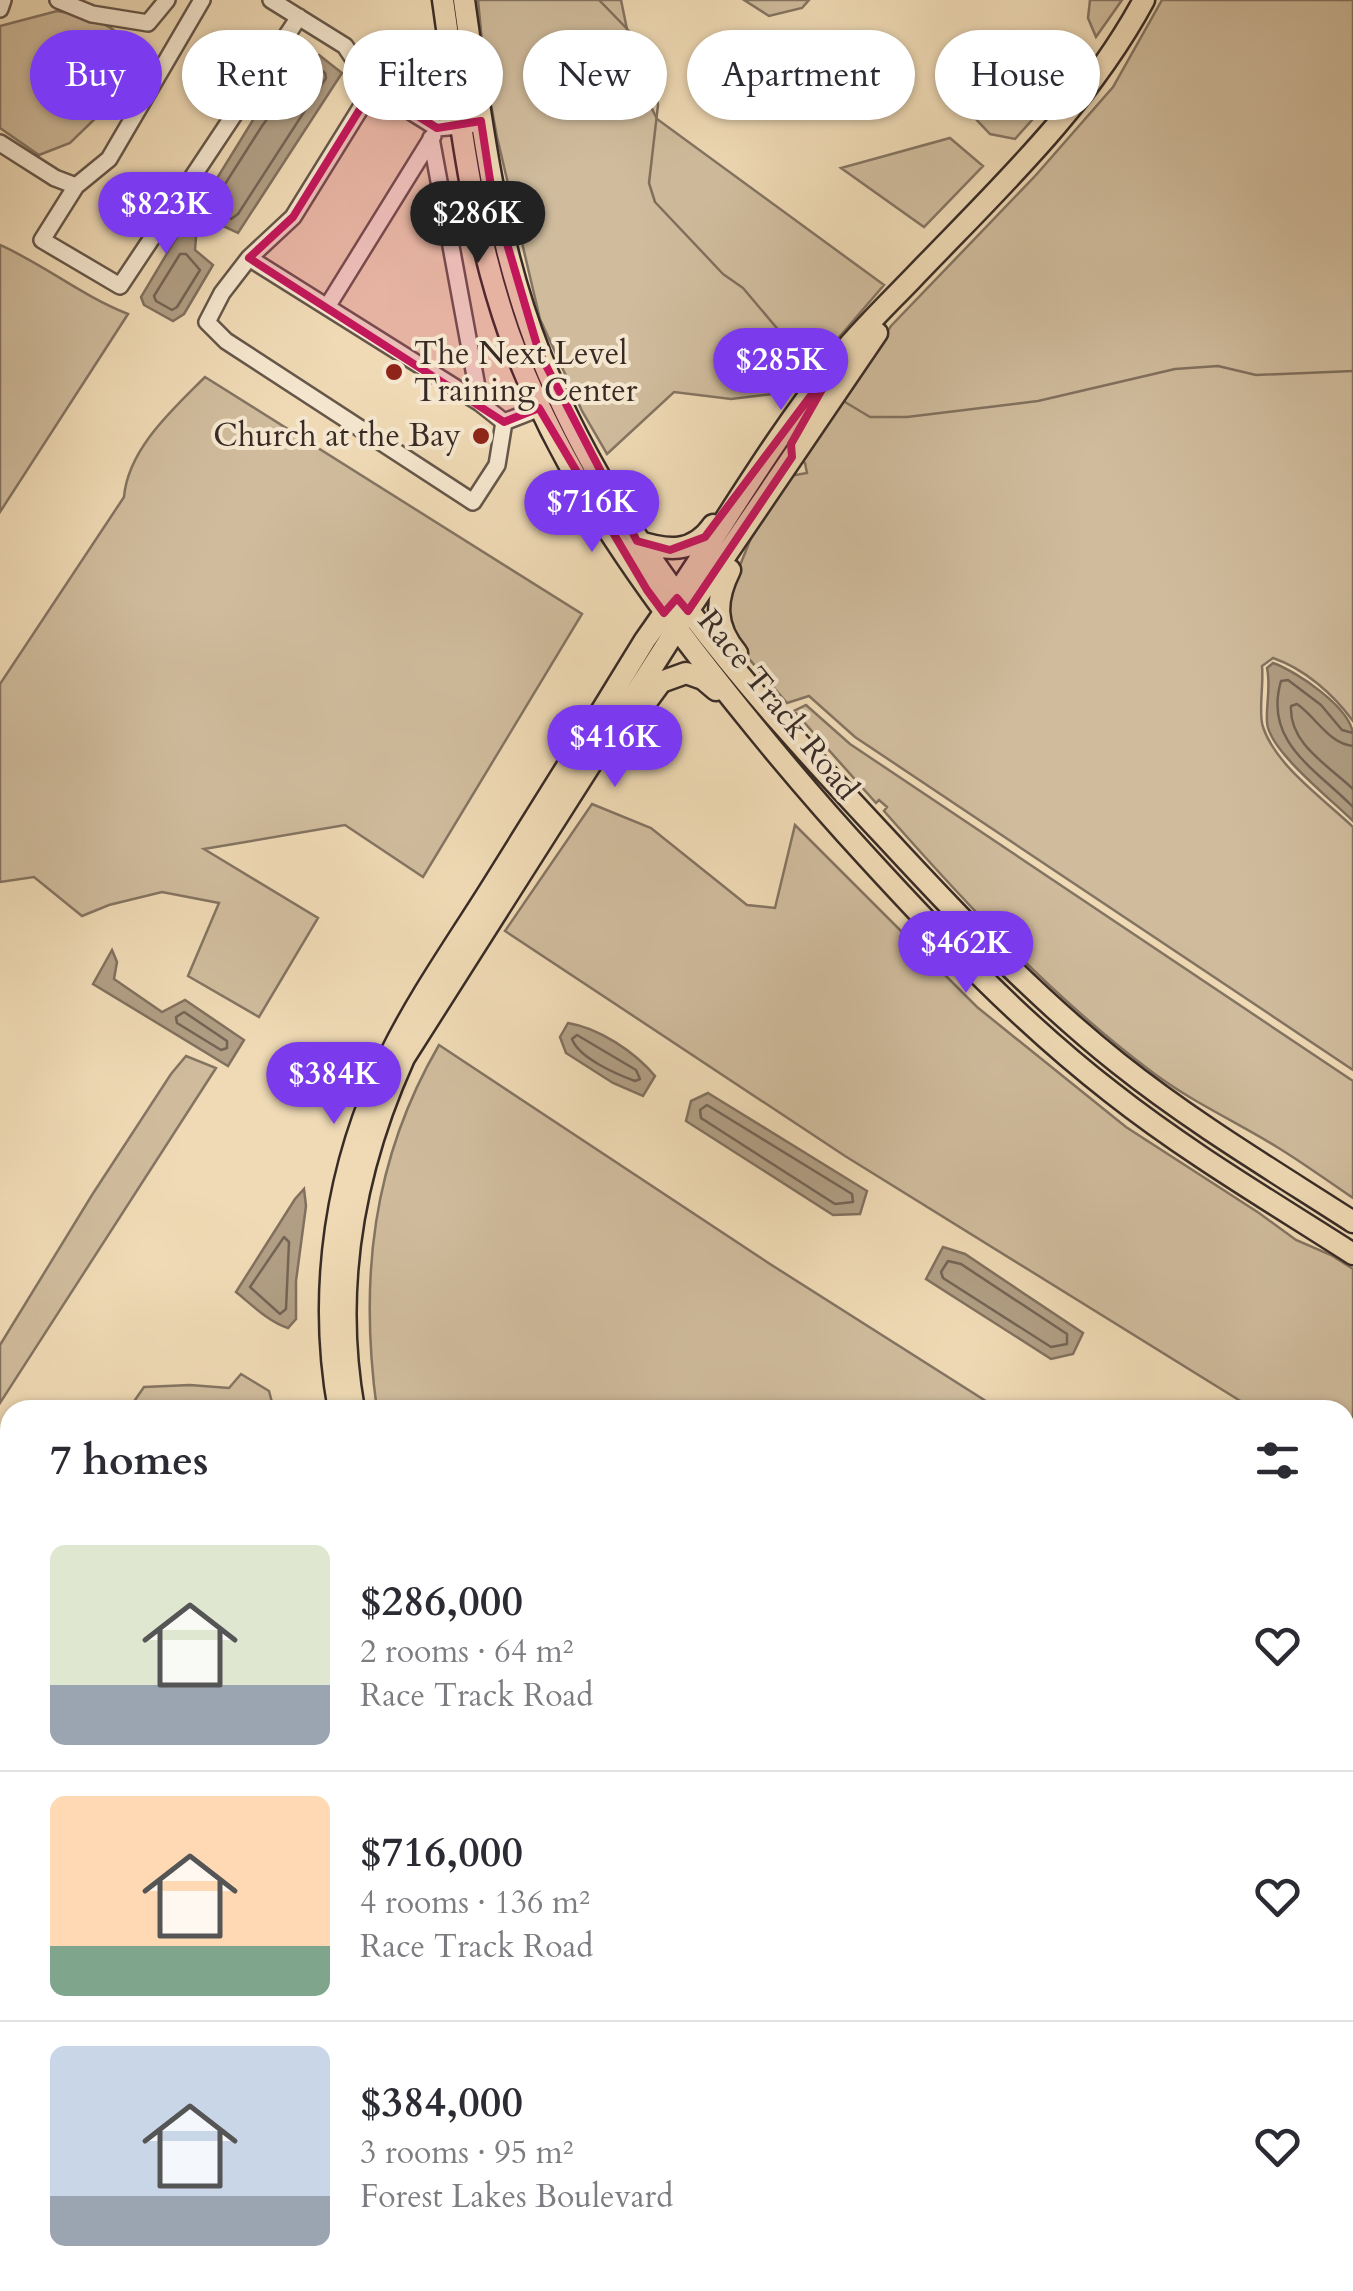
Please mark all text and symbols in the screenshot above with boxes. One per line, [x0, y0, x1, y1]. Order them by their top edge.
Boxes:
chip: Buy [30, 30, 162, 120]
chip: Rent [182, 30, 323, 120]
chip: Filters [343, 30, 503, 120]
chip: New [523, 30, 667, 120]
chip: Apartment [687, 30, 915, 120]
chip: House [935, 30, 1100, 120]
pin: $823K [96, 172, 236, 257]
pin: $286K [408, 181, 548, 266]
text: $823K [120, 182, 212, 226]
text: $286K [432, 191, 524, 235]
pin: $285K [711, 328, 851, 413]
place label: The Next Level Training Center [414, 332, 638, 413]
text: $285K [735, 338, 827, 382]
marker: The Next Level Training Center [383, 361, 405, 383]
place label: Church at the Bay [213, 414, 461, 458]
marker: Church at the Bay [470, 425, 492, 447]
pin: $716K [522, 470, 662, 555]
text: $716K [546, 480, 638, 524]
street label: Race Track Road [687, 600, 869, 810]
pin: $416K [545, 705, 685, 790]
text: $416K [569, 715, 661, 759]
pin: $462K [896, 911, 1036, 996]
text: $462K [920, 921, 1012, 965]
pin: $384K [264, 1042, 404, 1127]
text: $384K [288, 1052, 380, 1096]
text: 7 homes [50, 1432, 208, 1489]
icon: filters [1250, 1433, 1305, 1488]
text: $286,000 [360, 1573, 523, 1630]
icon: home [130, 1585, 250, 1705]
icon: heart [1250, 1618, 1305, 1673]
text: 2 rooms · 64 m² [360, 1630, 573, 1674]
text: Race Track Road [360, 1674, 593, 1718]
text: $716,000 [360, 1824, 523, 1881]
icon: home [130, 1836, 250, 1956]
icon: heart [1250, 1869, 1305, 1924]
text: 4 rooms · 136 m² [360, 1881, 590, 1925]
text: Race Track Road [360, 1925, 593, 1969]
text: $384,000 [360, 2074, 523, 2131]
icon: home [130, 2086, 250, 2206]
icon: heart [1250, 2119, 1305, 2174]
text: 3 rooms · 95 m² [360, 2131, 573, 2175]
text: Forest Lakes Boulevard [360, 2175, 673, 2219]

